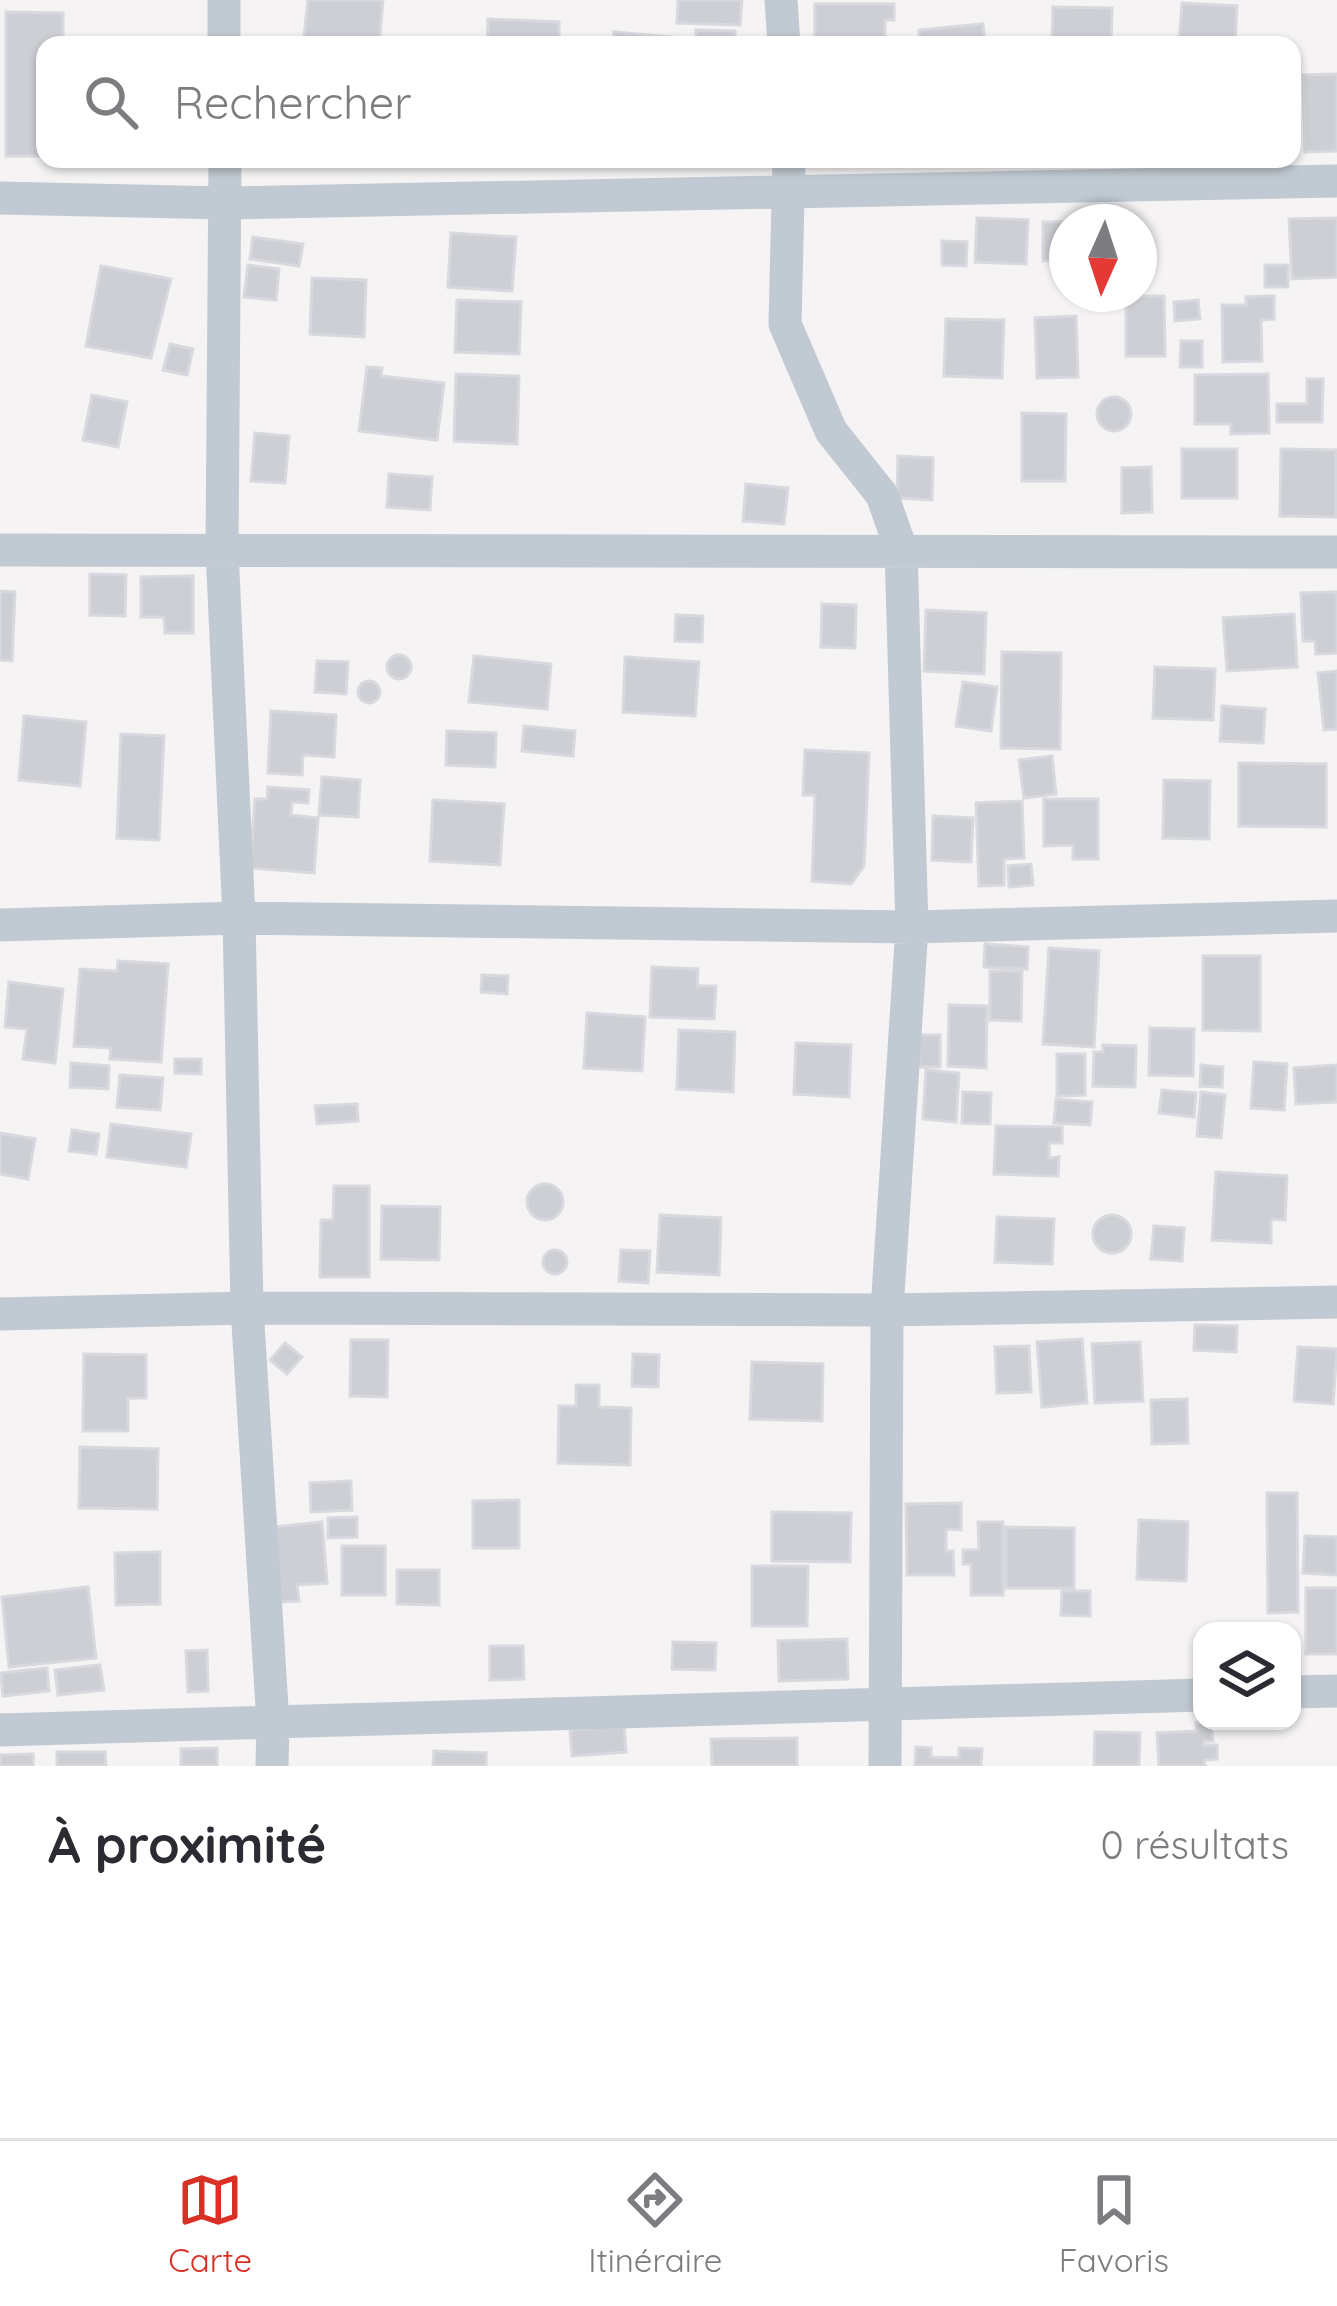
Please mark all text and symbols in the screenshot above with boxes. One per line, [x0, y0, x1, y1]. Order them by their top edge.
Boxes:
search box [36, 36, 1301, 168]
icon: search [78, 69, 144, 135]
text: Rechercher [174, 74, 412, 130]
north arrow [1049, 204, 1157, 312]
map controls [1193, 1622, 1301, 1730]
button: layers [1193, 1622, 1301, 1730]
text: À proximité [48, 1812, 326, 1876]
text: 0 résultats [1100, 1820, 1289, 1869]
tab: Carte [168, 2167, 252, 2280]
tab: Itinéraire [588, 2167, 723, 2280]
tab: Favoris [1059, 2167, 1169, 2280]

